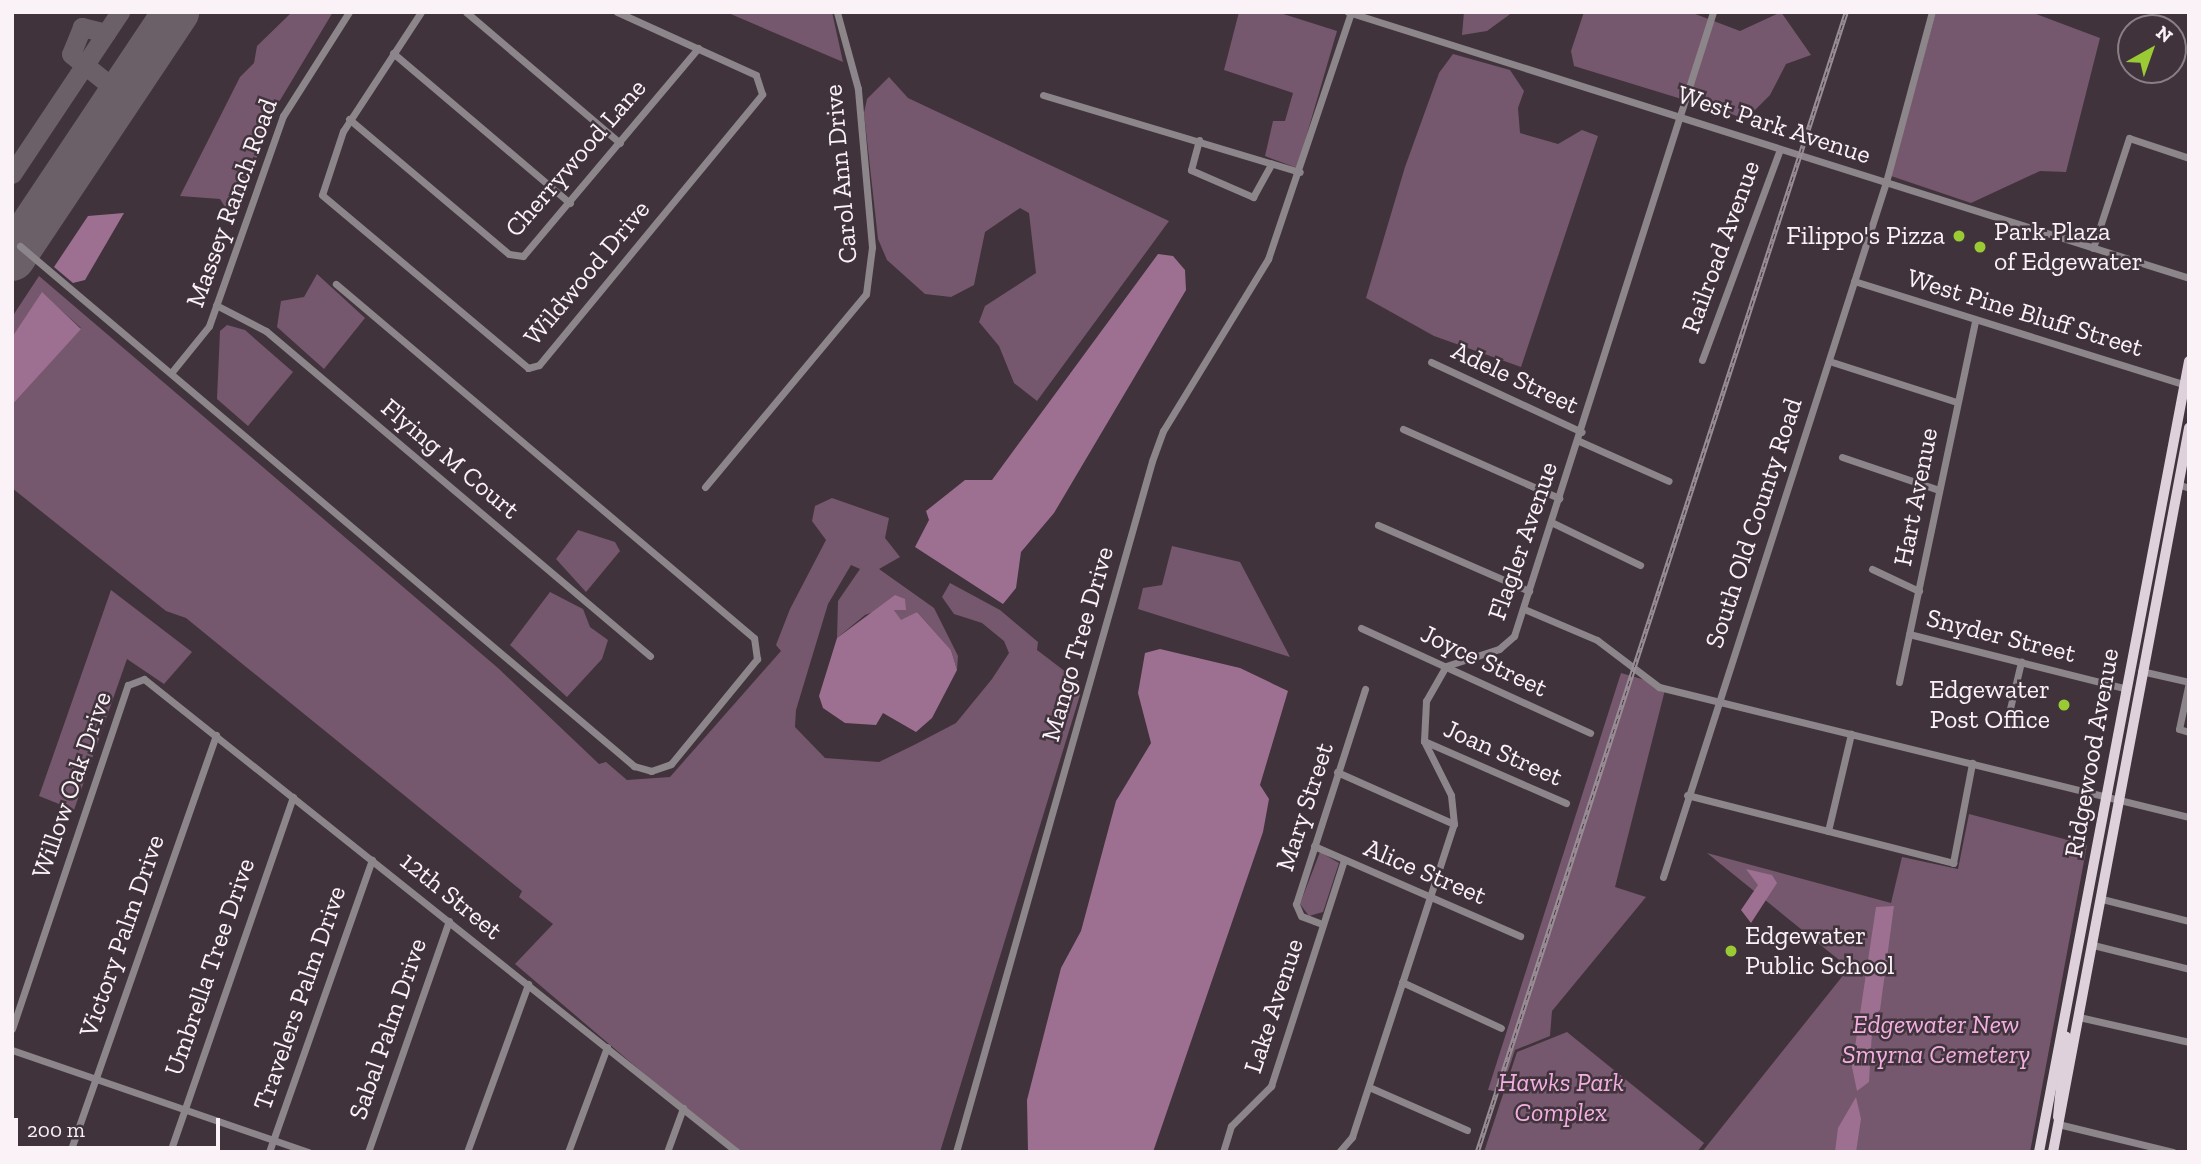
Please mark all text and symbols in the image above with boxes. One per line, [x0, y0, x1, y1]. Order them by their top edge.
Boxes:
north arrow [2117, 14, 2187, 84]
text: N [2152, 21, 2177, 48]
street label: Cherrywood Lane [499, 73, 653, 243]
street label: West Park Avenue [1673, 79, 1875, 171]
street label: Carol Ann Drive [818, 83, 864, 265]
street label: Massey Ranch Road [180, 94, 284, 312]
street label: Railroad Avenue [1675, 156, 1767, 338]
street label: Wildwood Drive [517, 194, 657, 352]
place label: Park Plaza of Edgewater [1994, 216, 2143, 278]
place label: Filippo's Pizza [1786, 220, 1945, 252]
marker: Filippo's Pizza [1951, 228, 1967, 244]
marker: Park Plaza of Edgewater [1972, 239, 1988, 255]
street label: West Pine Bluff Street [1903, 262, 2147, 364]
street label: Adele Street [1447, 335, 1583, 421]
street label: Flying M Court [375, 392, 525, 526]
street label: South Old County Road [1699, 394, 1809, 652]
street label: Hart Avenue [1887, 425, 1945, 569]
street label: Flagler Avenue [1481, 457, 1565, 625]
street label: Mango Tree Drive [1035, 543, 1121, 745]
street label: Snyder Street [1923, 602, 2079, 670]
street label: Joyce Street [1416, 618, 1552, 704]
street label: Ridgewood Avenue [2058, 646, 2126, 860]
place label: Edgewater Post Office [1929, 674, 2050, 736]
street label: Willow Oak Drive [25, 687, 119, 883]
marker: Edgewater Post Office [2056, 697, 2072, 713]
street label: Joan Street [1439, 713, 1567, 793]
street label: Mary Street [1269, 739, 1341, 875]
street label: Victory Palm Drive [73, 830, 171, 1042]
street label: Alice Street [1359, 832, 1491, 912]
street label: 12th Street [394, 845, 508, 947]
street label: Umbrella Tree Drive [158, 854, 262, 1080]
street label: Travelers Palm Drive [247, 882, 353, 1114]
place label: Edgewater Public School [1745, 920, 1895, 982]
street label: Sabal Palm Drive [342, 934, 434, 1124]
street label: Lake Avenue [1237, 934, 1311, 1078]
marker: Edgewater Public School [1723, 943, 1739, 959]
park label: Edgewater New Smyrna Cemetery [1842, 1009, 2030, 1070]
park label: Hawks Park Complex [1498, 1067, 1624, 1128]
scale bar [18, 1104, 224, 1148]
text: 200 m [27, 1117, 85, 1142]

